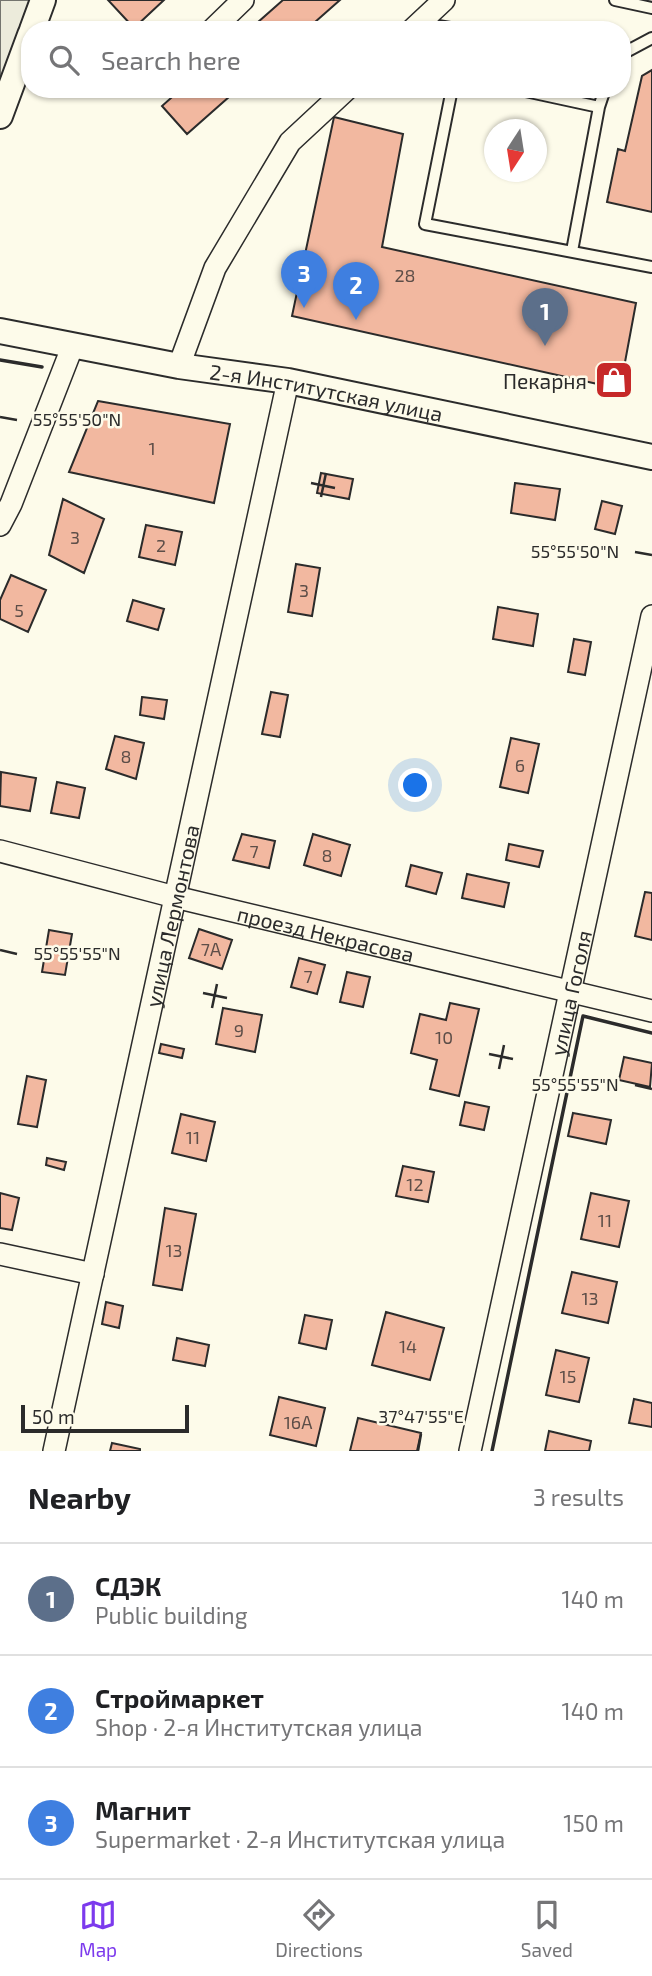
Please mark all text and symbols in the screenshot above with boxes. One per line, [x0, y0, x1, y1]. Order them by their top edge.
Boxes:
search box [21, 21, 631, 98]
icon: search [45, 41, 83, 79]
text: Search here [101, 44, 241, 75]
north arrow [484, 119, 547, 182]
pin: 3 [281, 250, 327, 308]
pin: 2 [333, 262, 379, 320]
house number: 28 [394, 264, 416, 286]
pin: 1 [522, 288, 568, 346]
street label: 2-я Институтская улица [208, 358, 445, 426]
shop icon: Пекарня [593, 359, 635, 401]
place label: Пекарня [503, 368, 587, 393]
text: 55°55'50"N [33, 408, 121, 430]
house number: 1 [148, 437, 156, 459]
house number: 3 [70, 526, 80, 548]
house number: 2 [156, 534, 166, 556]
text: 55°55'50"N [531, 540, 619, 562]
house number: 3 [299, 579, 309, 601]
house number: 5 [14, 599, 24, 621]
house number: 8 [121, 745, 131, 767]
house number: 6 [515, 754, 525, 776]
your location [398, 768, 432, 802]
street label: улица Лермонтова [139, 822, 203, 1009]
house number: 7 [249, 840, 259, 862]
house number: 8 [322, 844, 332, 866]
street label: проезд Некрасова [235, 900, 417, 966]
street label: улица Гоголя [544, 928, 596, 1058]
house number: 7А [201, 938, 222, 960]
text: 55°55'55"N [33, 942, 121, 964]
house number: 7 [303, 965, 313, 987]
house number: 9 [234, 1019, 244, 1041]
house number: 10 [435, 1026, 453, 1048]
text: 55°55'55"N [531, 1073, 619, 1095]
house number: 11 [186, 1126, 200, 1148]
house number: 12 [406, 1173, 424, 1195]
house number: 11 [598, 1209, 612, 1231]
house number: 13 [165, 1239, 183, 1261]
house number: 13 [581, 1287, 599, 1309]
house number: 14 [399, 1335, 417, 1357]
house number: 15 [560, 1365, 576, 1387]
scale bar [21, 1402, 189, 1434]
text: 50 m [32, 1405, 75, 1428]
text: 37°47'55"E [378, 1405, 464, 1427]
house number: 16А [284, 1411, 313, 1433]
text: Nearby [28, 1479, 131, 1515]
text: 3 results [533, 1483, 624, 1511]
text: СДЭК [95, 1570, 162, 1601]
text: 1 [46, 1585, 56, 1613]
text: 140 m [562, 1585, 624, 1613]
text: Public building [95, 1601, 248, 1629]
text: Строймаркет [95, 1682, 264, 1713]
text: 2 [44, 1697, 58, 1725]
text: 140 m [562, 1697, 624, 1725]
text: Shop · 2-я Институтская улица [95, 1713, 422, 1741]
text: Магнит [95, 1794, 191, 1825]
text: 3 [44, 1809, 58, 1837]
text: 150 m [563, 1809, 624, 1837]
text: Supermarket · 2-я Институтская улица [95, 1825, 505, 1853]
tab: Map [79, 1896, 117, 1961]
tab: Directions [275, 1896, 363, 1961]
tab: Saved [521, 1896, 573, 1961]

